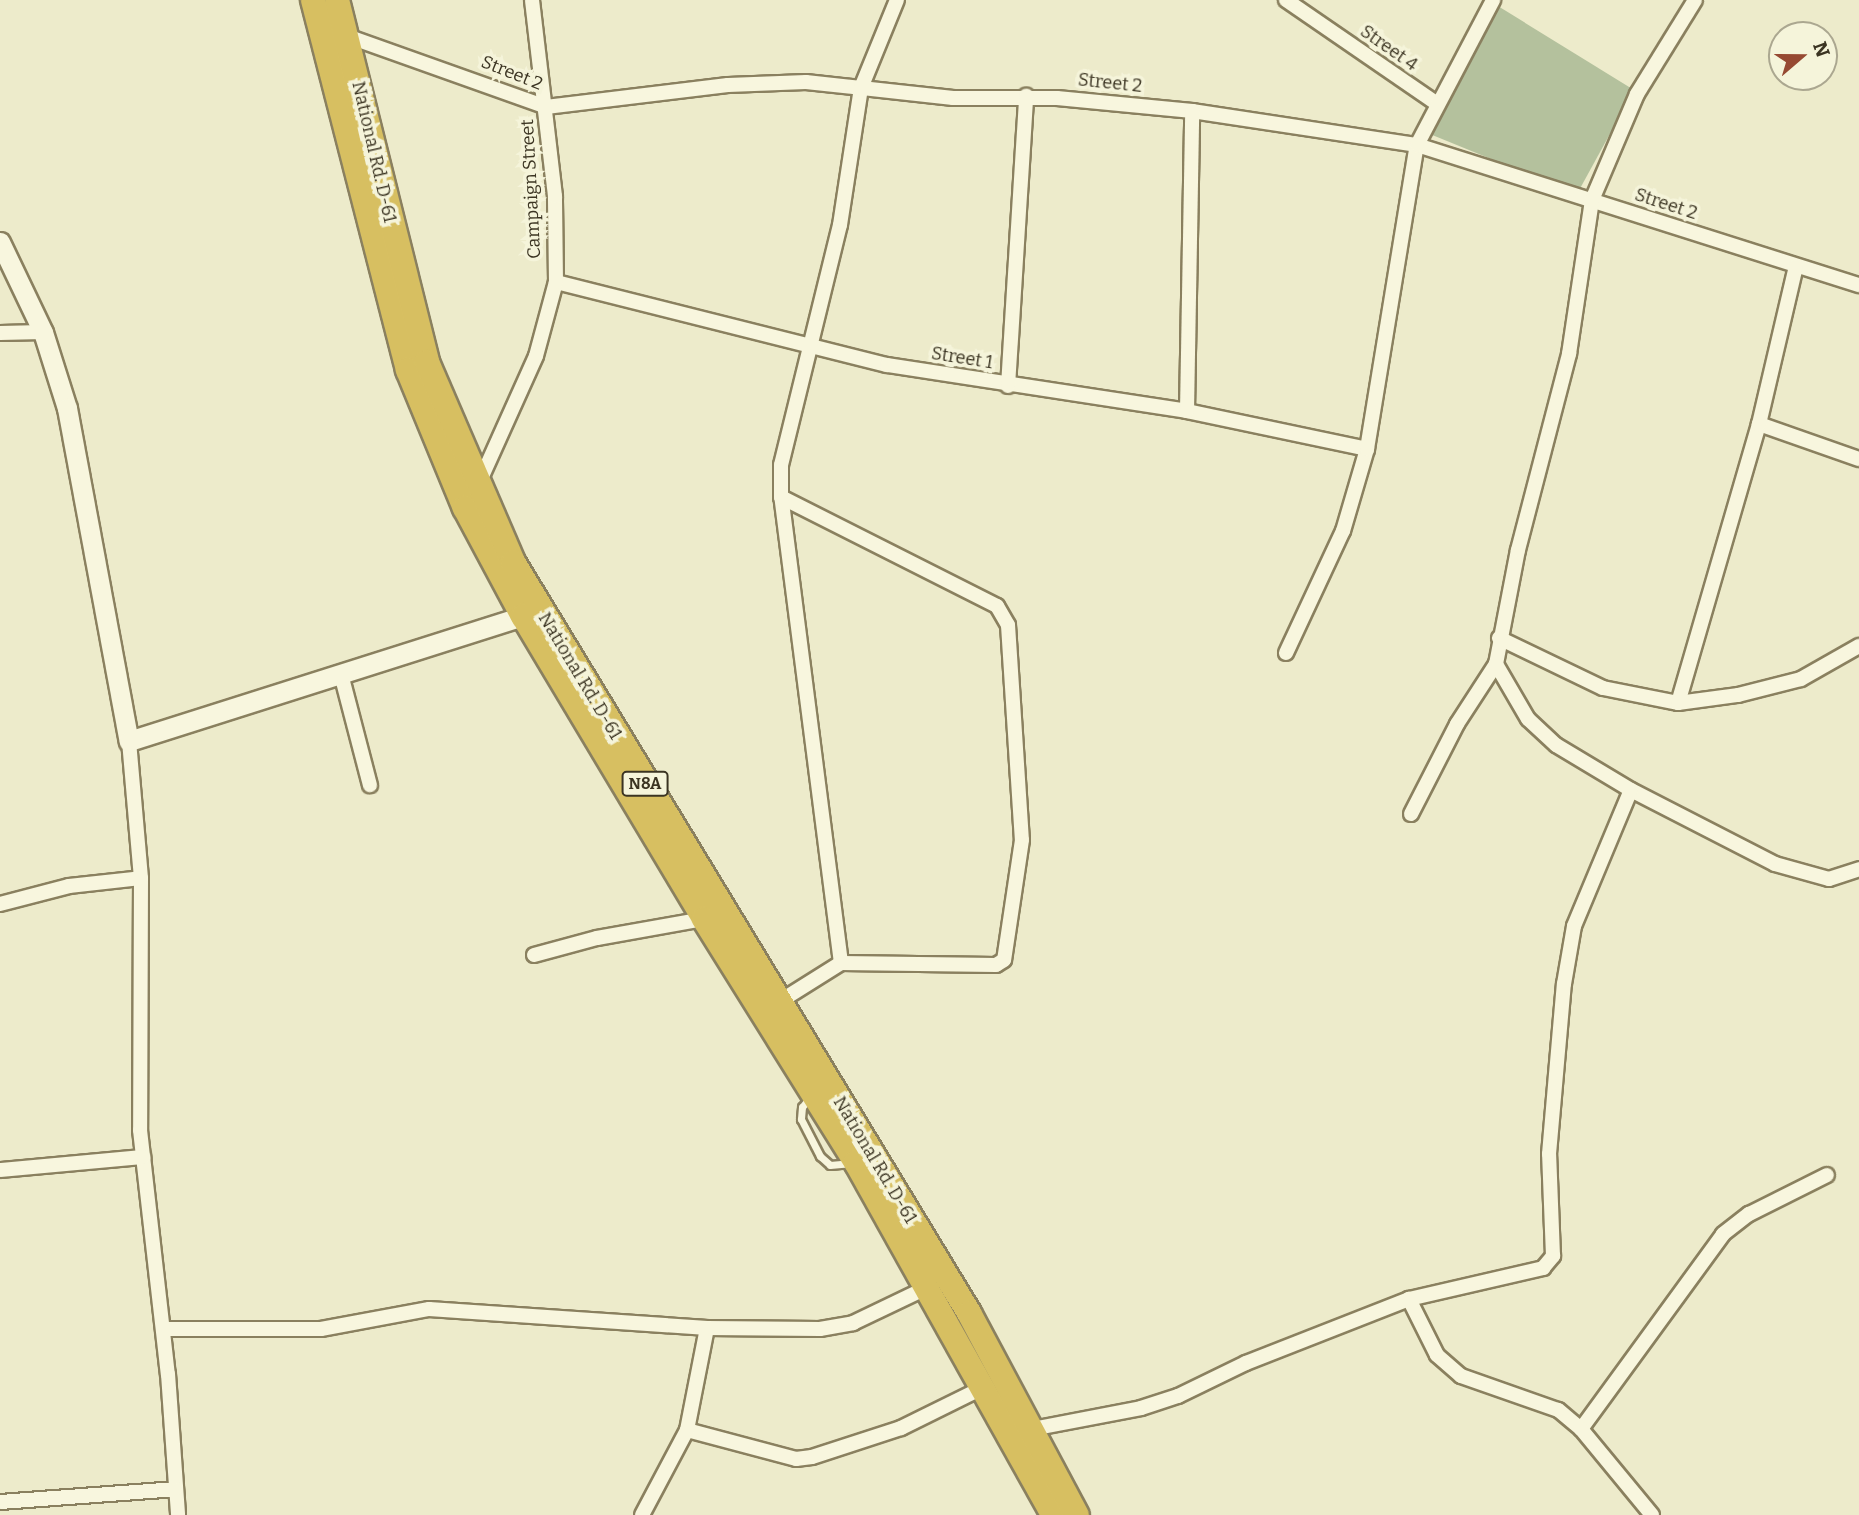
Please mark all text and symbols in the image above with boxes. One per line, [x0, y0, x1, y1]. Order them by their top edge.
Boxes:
street label: Street 4 [1356, 21, 1422, 75]
north arrow [1768, 21, 1838, 91]
text: N [1808, 38, 1835, 60]
street label: Street 2 [478, 51, 546, 95]
street label: Street 2 [1077, 69, 1143, 97]
street label: National Rd. D-61 [347, 79, 401, 225]
street label: Campaign Street [517, 119, 545, 259]
street label: Street 2 [1632, 184, 1700, 224]
street label: Street 1 [930, 343, 994, 373]
street label: National Rd. D-61 [534, 609, 626, 743]
road number: N8A [620, 772, 670, 796]
street label: National Rd. D-61 [829, 1093, 921, 1227]

